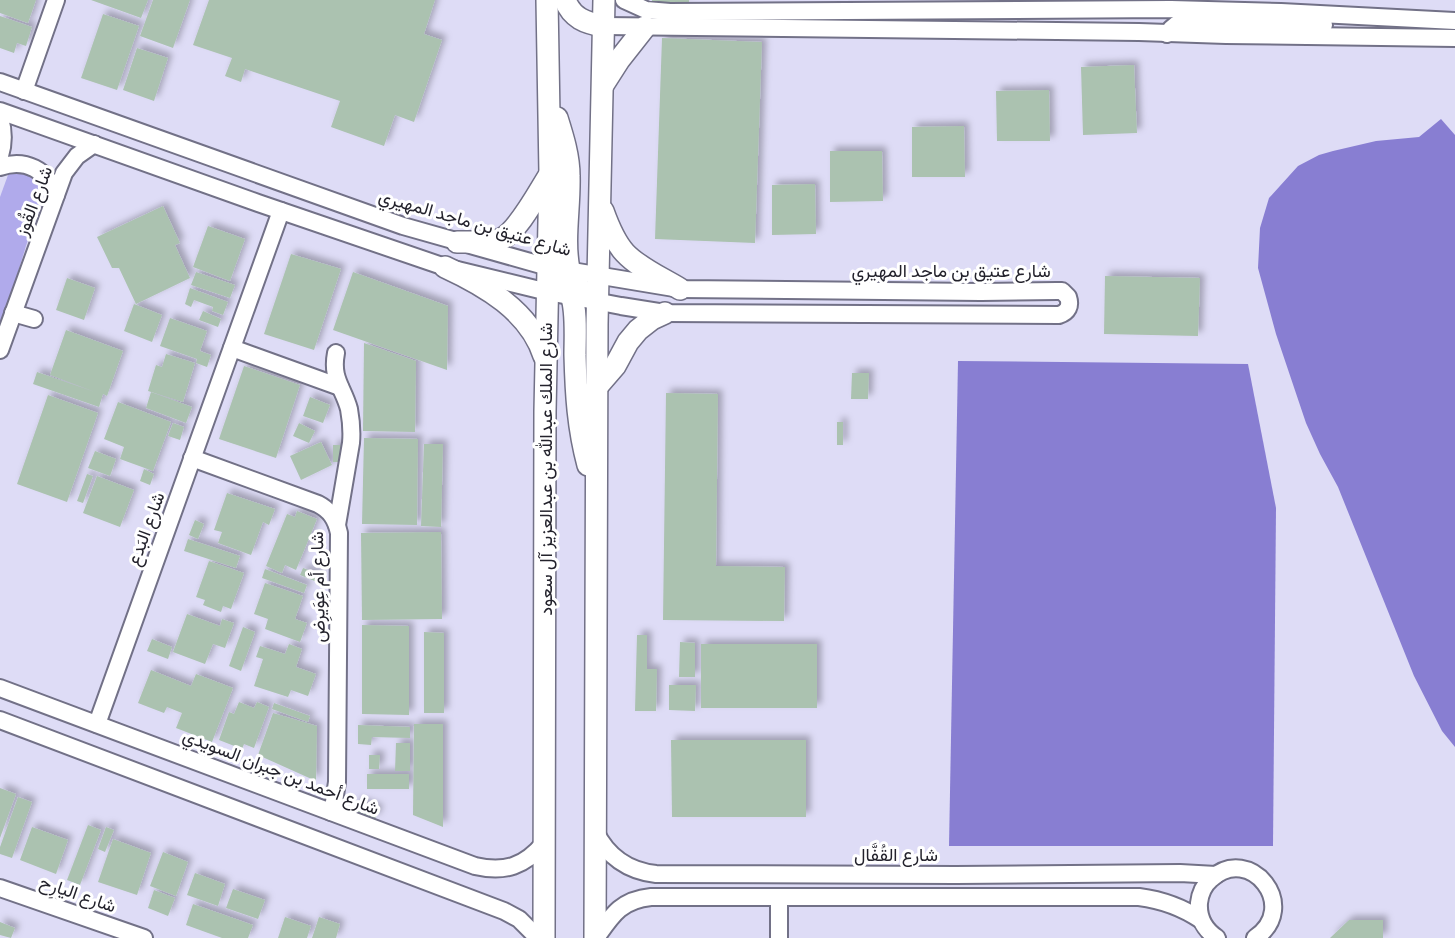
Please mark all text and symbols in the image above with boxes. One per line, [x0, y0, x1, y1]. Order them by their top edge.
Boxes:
street label: شارع القُوز [10, 163, 58, 240]
street label: شارع عتيق بن ماجد المهيري [375, 185, 574, 265]
street label: شارع عتيق بن ماجد المهيري [851, 260, 1051, 286]
street label: شارع الملك عبدالله بن عبدالعزيز آل سعود [535, 323, 558, 615]
street label: شارع البَدع [123, 489, 170, 569]
street label: شارع أم عِوَيرِض [306, 531, 333, 643]
street label: شارع أحمد بن جبران السويدي [178, 724, 382, 823]
street label: شارع القُفَّال [854, 842, 938, 867]
street label: شارع اليارِح [36, 871, 119, 920]

